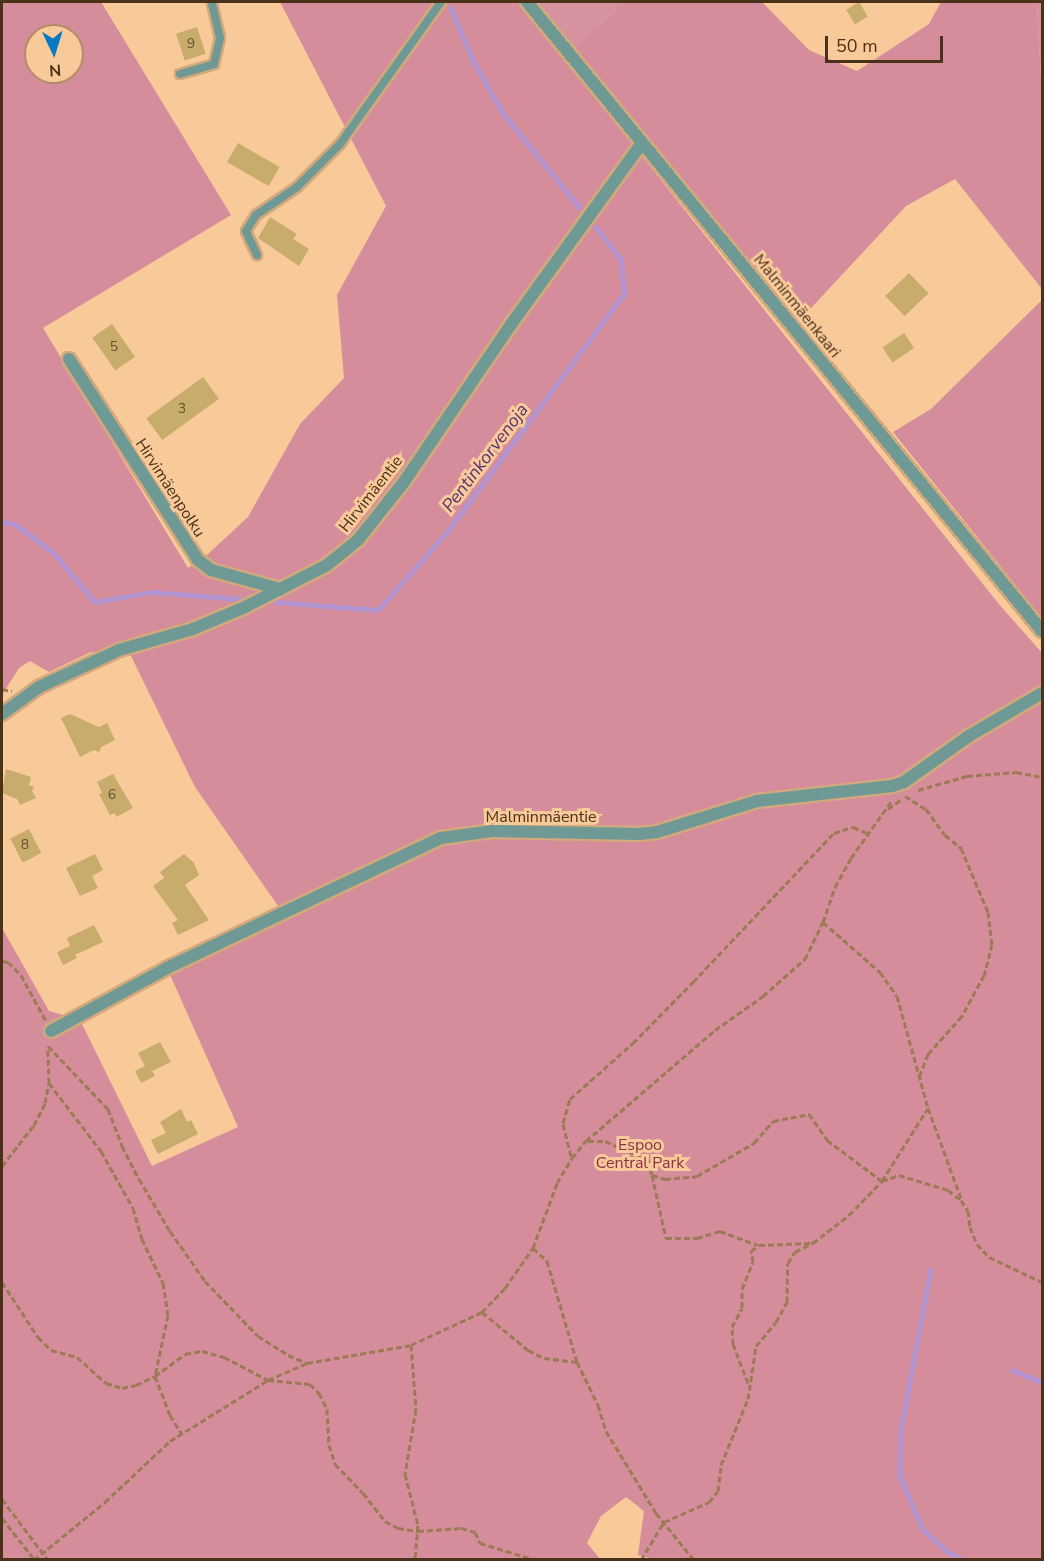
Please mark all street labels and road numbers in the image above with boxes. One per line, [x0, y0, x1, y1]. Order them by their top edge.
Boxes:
street label: Malminmäenkaari [749, 250, 845, 362]
street label: Hirvimäenpolku [131, 435, 209, 541]
street label: Hirvimäentie [335, 452, 407, 536]
street label: Malminmäentie [486, 807, 596, 827]

